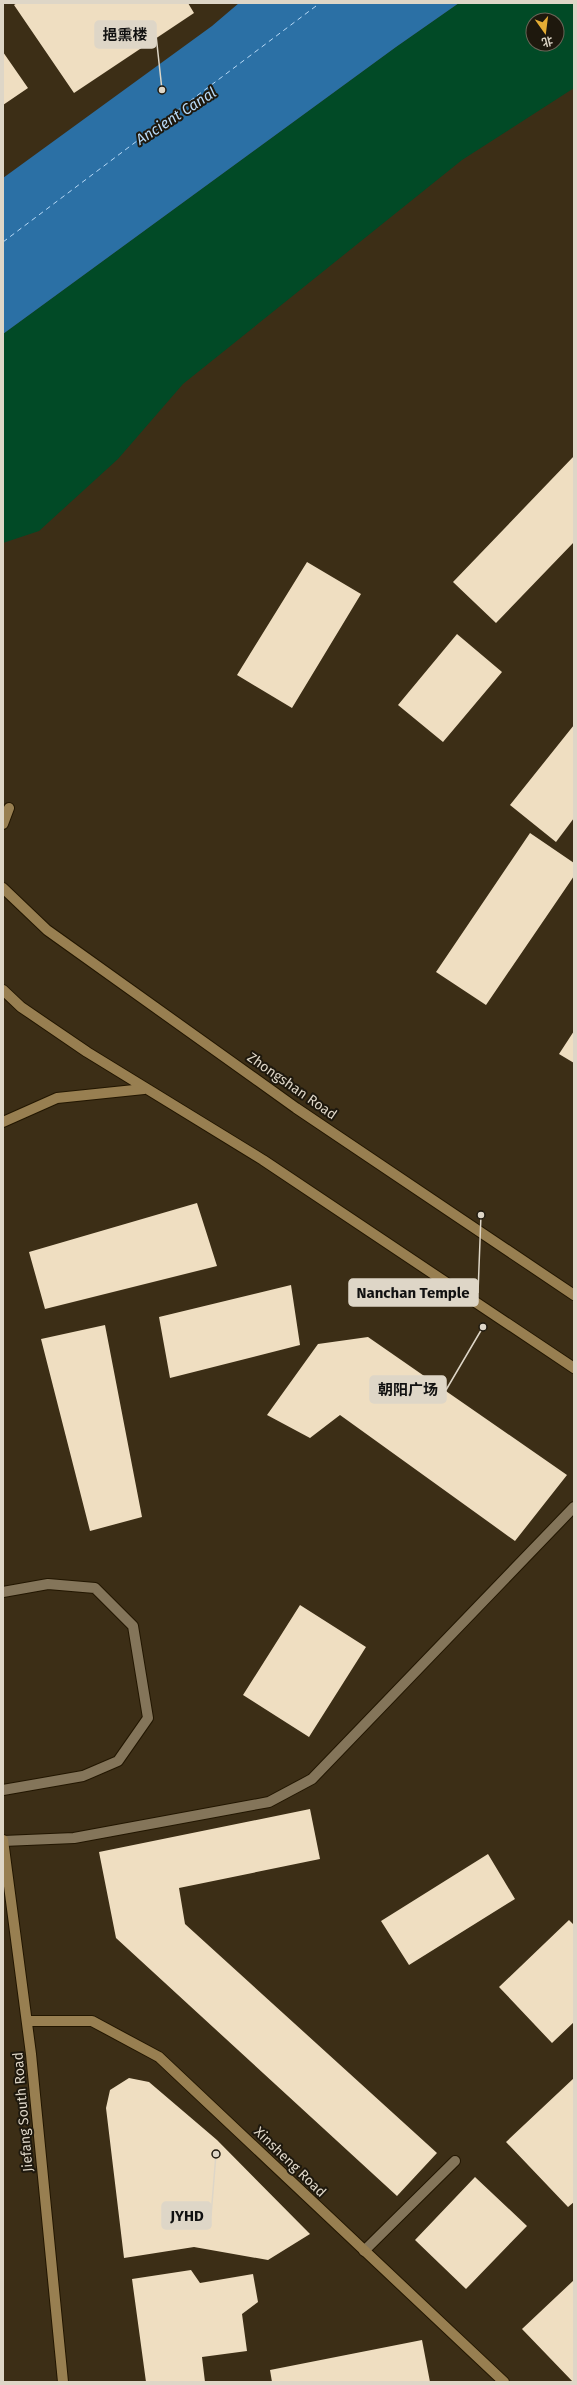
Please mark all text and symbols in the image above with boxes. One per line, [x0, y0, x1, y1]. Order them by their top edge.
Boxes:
north arrow [525, 12, 565, 52]
callout: 挹熏楼 [95, 21, 156, 48]
text: 挹熏楼 [102, 26, 148, 44]
text: 北 [540, 34, 554, 49]
water label: Ancient Canal [132, 83, 220, 149]
street label: Zhongshan Road [244, 1049, 340, 1123]
callout: Nanchan Temple [349, 1279, 478, 1306]
text: Nanchan Temple [357, 1284, 469, 1302]
callout: 朝阳广场 [370, 1376, 446, 1403]
text: 朝阳广场 [378, 1381, 438, 1399]
street label: Jiefang South Road [9, 2051, 37, 2173]
street label: Xinsheng Road [250, 2123, 330, 2201]
callout: JYHD [162, 2202, 211, 2229]
text: JYHD [169, 2207, 204, 2225]

